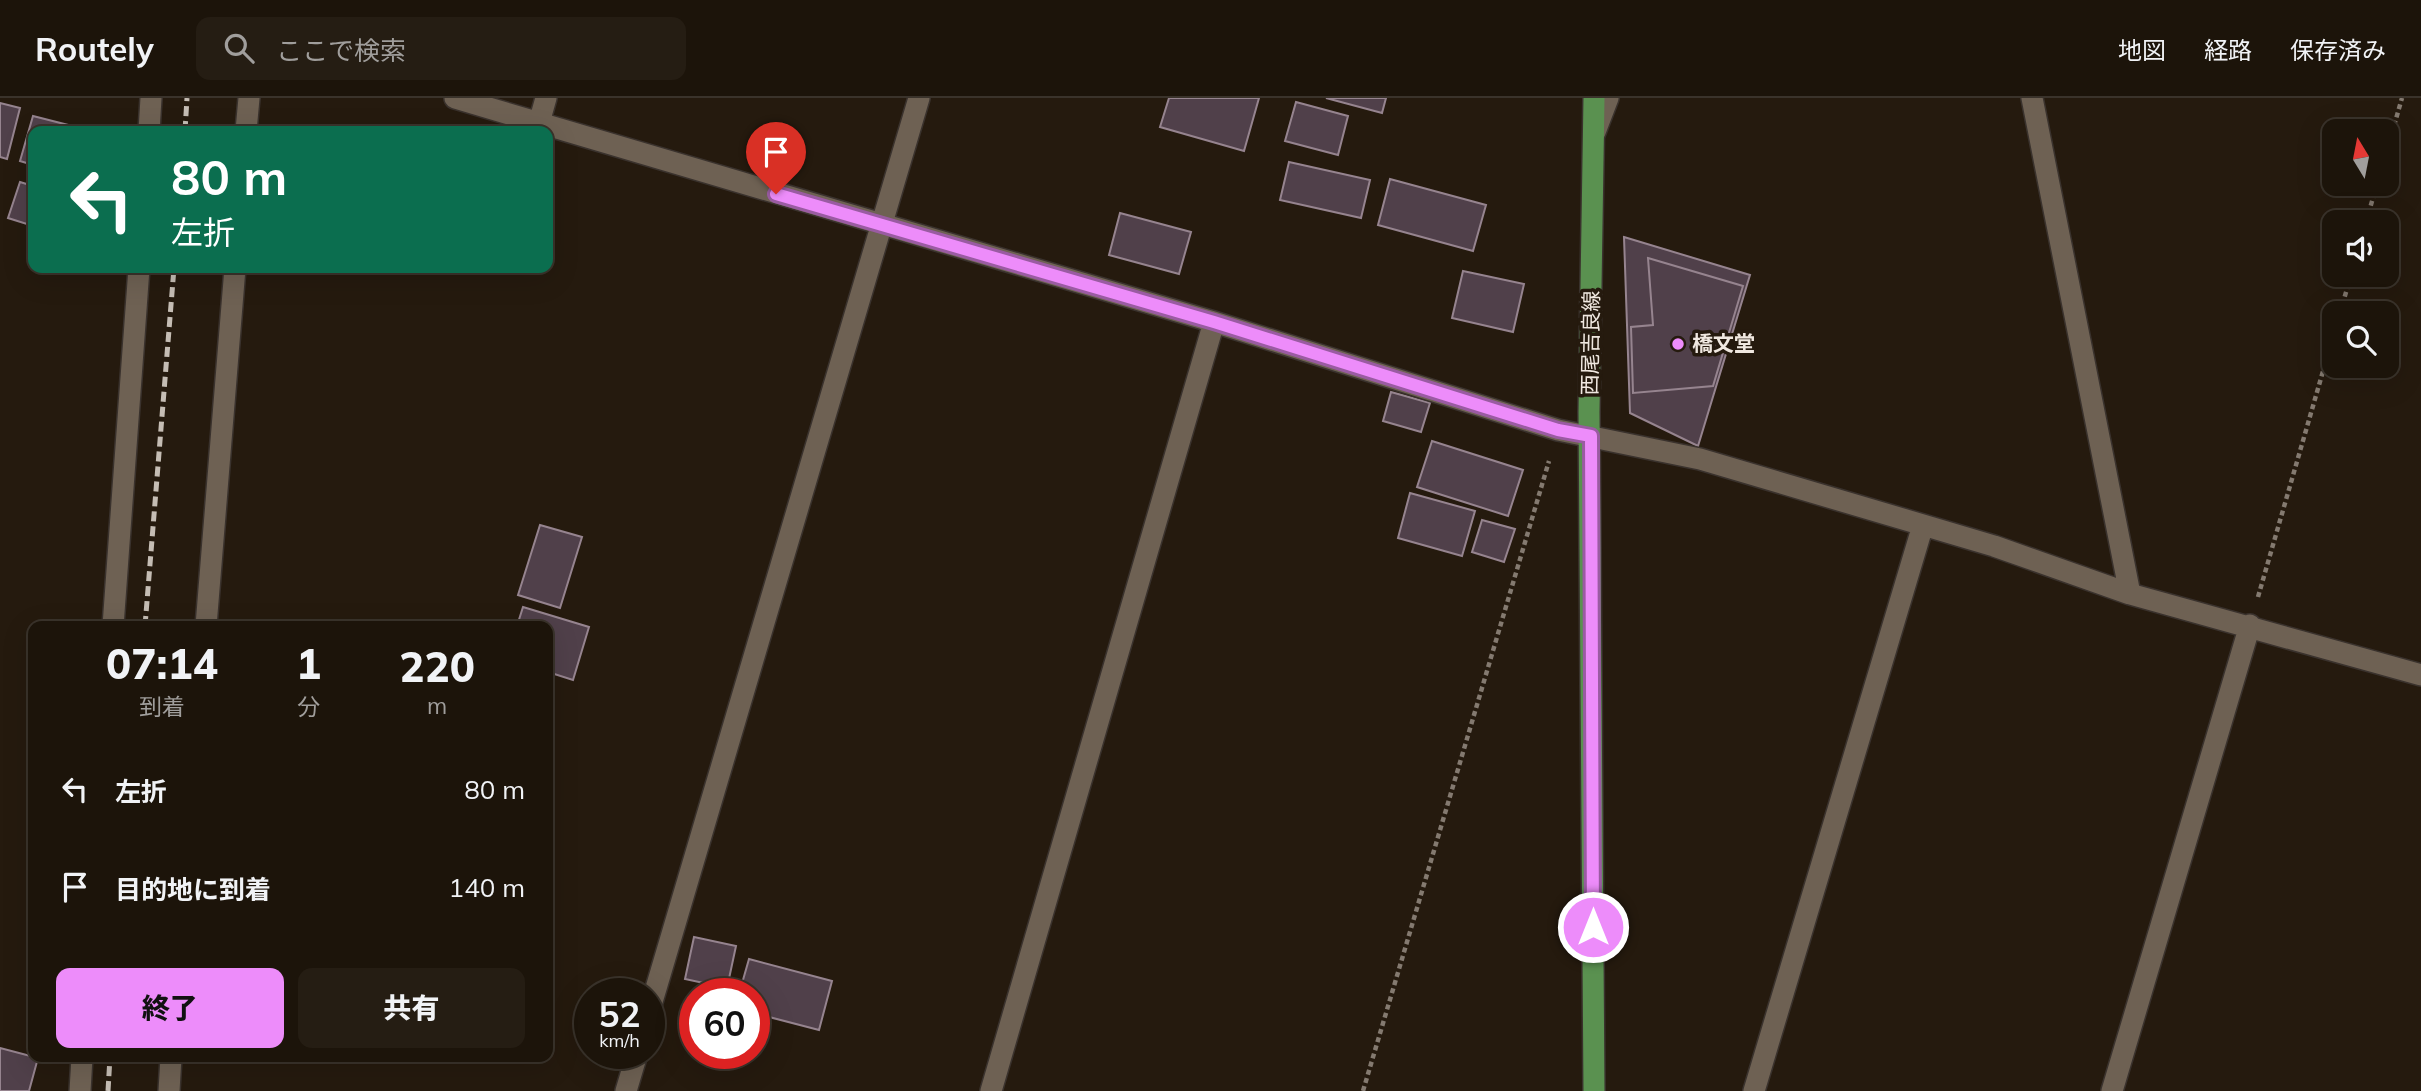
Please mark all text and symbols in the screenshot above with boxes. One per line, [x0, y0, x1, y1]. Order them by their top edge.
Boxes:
search box [196, 17, 686, 80]
text: Routely [35, 28, 154, 69]
icon: search [220, 29, 258, 67]
text: ここで検索 [276, 34, 406, 67]
text: 地図 [2118, 35, 2166, 65]
text: 経路 [2204, 35, 2252, 65]
text: 保存済み [2290, 35, 2386, 65]
north arrow [2322, 119, 2399, 196]
map controls [2322, 119, 2399, 378]
pin [746, 122, 806, 194]
icon: arrive [757, 133, 795, 171]
text: 80 m [171, 146, 287, 207]
icon: left [56, 154, 147, 245]
button: sound [2322, 210, 2399, 287]
text: 左折 [171, 212, 235, 252]
street label: 西尾吉良線 [1576, 290, 1604, 396]
button: search [2322, 301, 2399, 378]
place label: 橋文堂 [1692, 330, 1755, 356]
marker: 橋文堂 [1670, 336, 1686, 352]
text: 07:14 [106, 637, 218, 690]
text: 1 [296, 637, 321, 690]
text: 220 [399, 640, 475, 693]
text: m [427, 691, 447, 720]
text: 到着 [139, 692, 185, 721]
text: 分 [297, 692, 320, 721]
icon: left [56, 770, 94, 808]
text: 80 m [464, 773, 525, 806]
text: 左折 [115, 775, 167, 808]
icon: arrive [56, 868, 94, 906]
text: 140 m [449, 871, 525, 904]
text: 目的地に到着 [115, 873, 271, 906]
position arrow [1556, 890, 1630, 964]
button: 終了 [56, 968, 284, 1048]
button: 共有 [298, 968, 525, 1048]
speed limit sign: 60 [679, 978, 770, 1069]
text: 52 [598, 992, 641, 1036]
text: km/h [599, 1029, 640, 1052]

